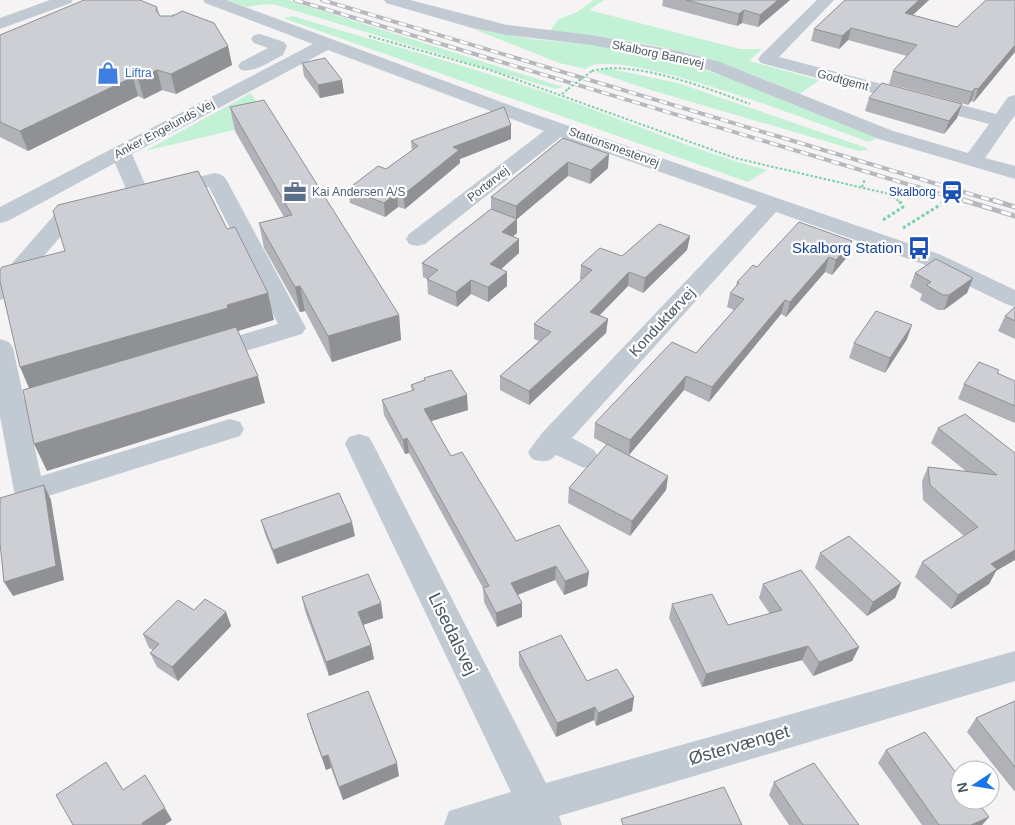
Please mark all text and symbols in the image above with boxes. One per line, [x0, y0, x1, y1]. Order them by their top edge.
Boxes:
street label: Skalborg Banevej [611, 37, 705, 71]
shop icon: Liftra [95, 60, 121, 86]
place label: Liftra [125, 66, 152, 80]
street label: Godtgemt [816, 66, 871, 94]
street label: Anker Engelunds Vej [112, 97, 216, 161]
street label: Stationsmestervej [567, 124, 661, 170]
street label: Portørvej [465, 163, 511, 205]
office icon: Kai Andersen A/S [282, 179, 308, 205]
station icon: Skalborg [939, 179, 965, 205]
place label: Kai Andersen A/S [312, 185, 405, 199]
place label: Skalborg [889, 185, 936, 199]
bus stop icon: Skalborg Station [906, 235, 932, 261]
place label: Skalborg Station [792, 239, 902, 256]
street label: Konduktørvej [625, 284, 698, 360]
street label: Lisedalsvej [424, 590, 482, 678]
street label: Østervænget [686, 721, 792, 769]
north arrow [950, 760, 1000, 810]
text: N [953, 781, 971, 794]

